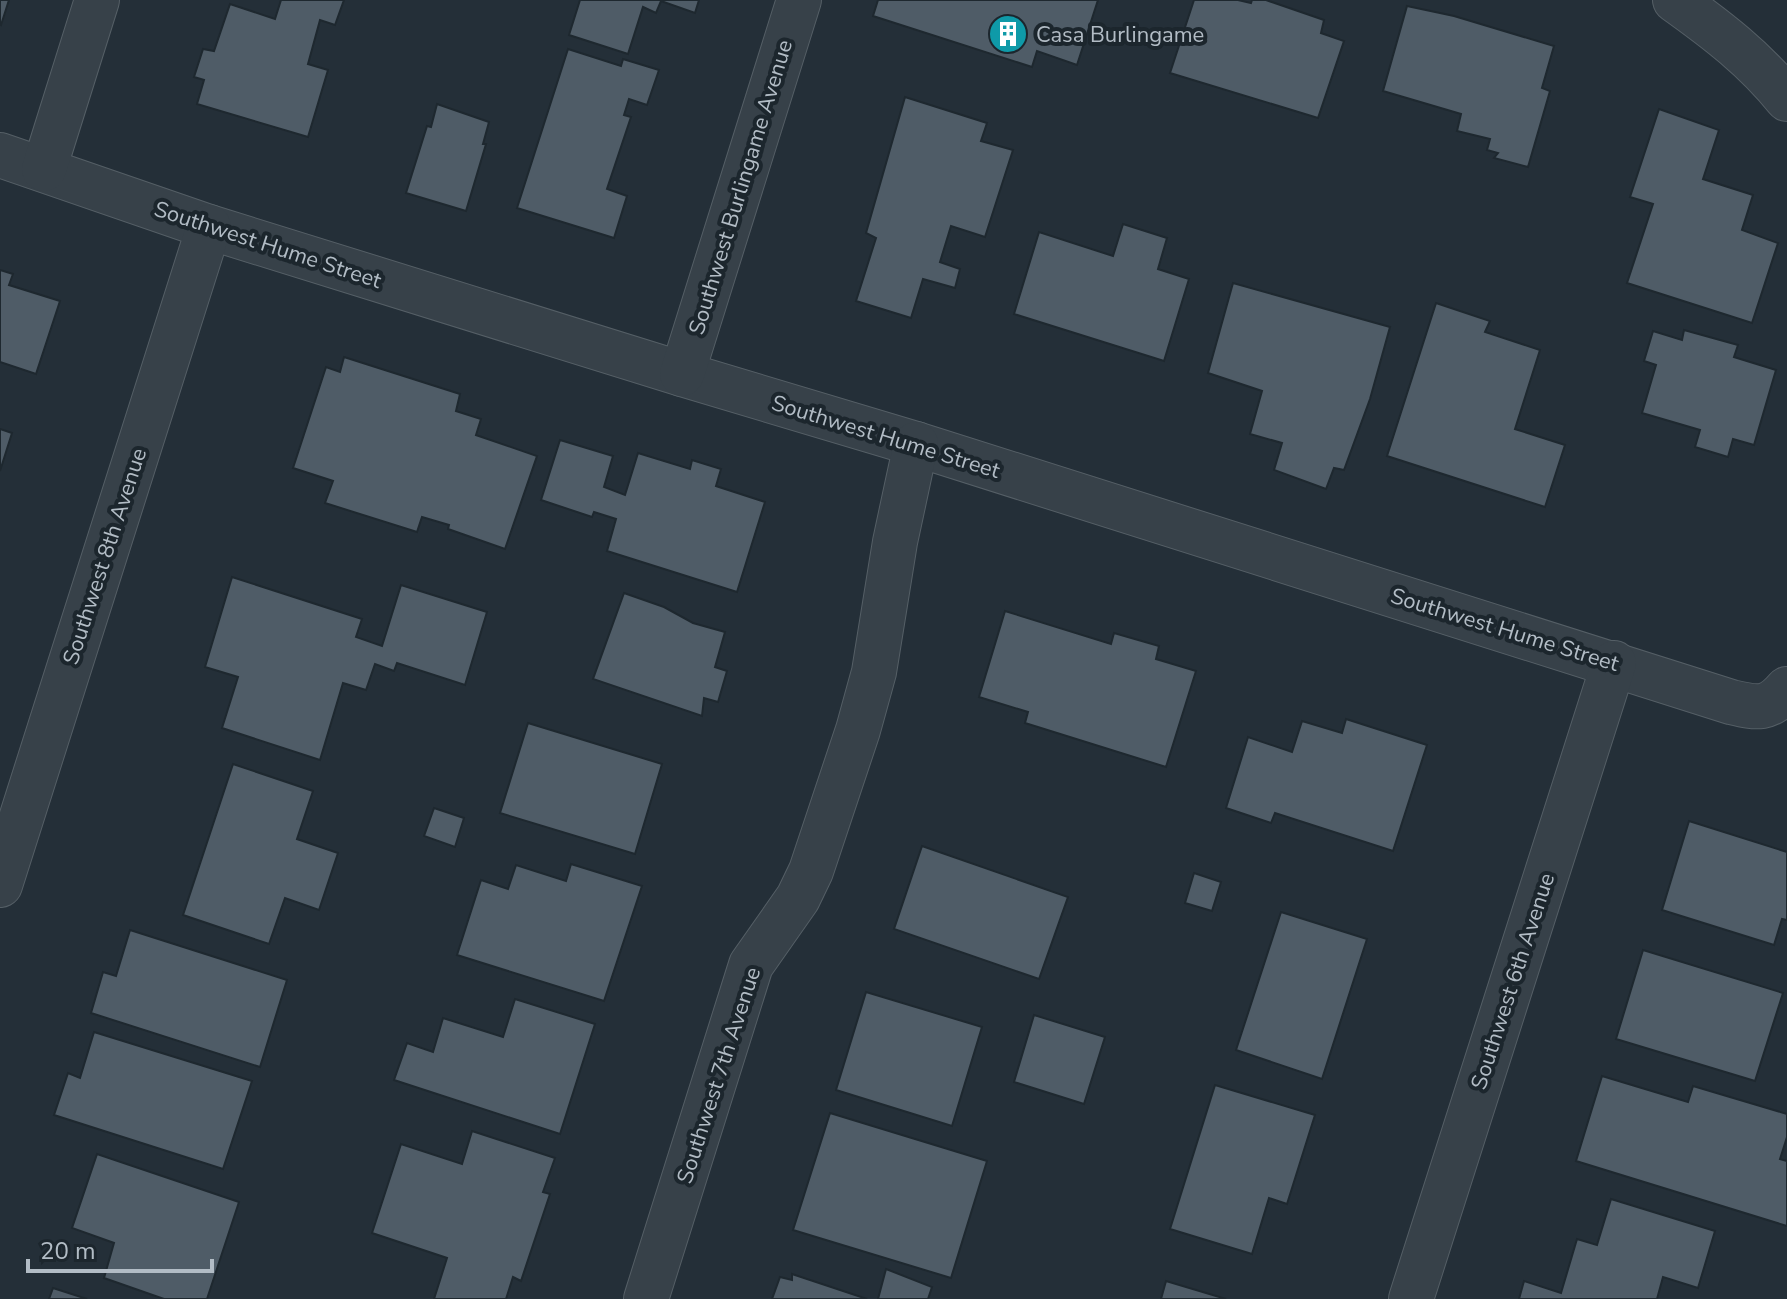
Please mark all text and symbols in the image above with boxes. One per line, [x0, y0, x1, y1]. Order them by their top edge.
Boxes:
building icon: Casa Burlingame [987, 13, 1029, 55]
place label: Casa Burlingame [1036, 20, 1204, 50]
street label: Southwest Burlingame Avenue [682, 36, 800, 338]
street label: Southwest Hume Street [150, 194, 385, 296]
street label: Southwest Hume Street [768, 388, 1004, 486]
street label: Southwest 8th Avenue [56, 444, 154, 668]
street label: Southwest Hume Street [1387, 581, 1623, 679]
street label: Southwest 6th Avenue [1464, 869, 1562, 1093]
street label: Southwest 7th Avenue [670, 963, 768, 1187]
scale bar [28, 1223, 212, 1273]
text: 20 m [40, 1235, 96, 1267]

